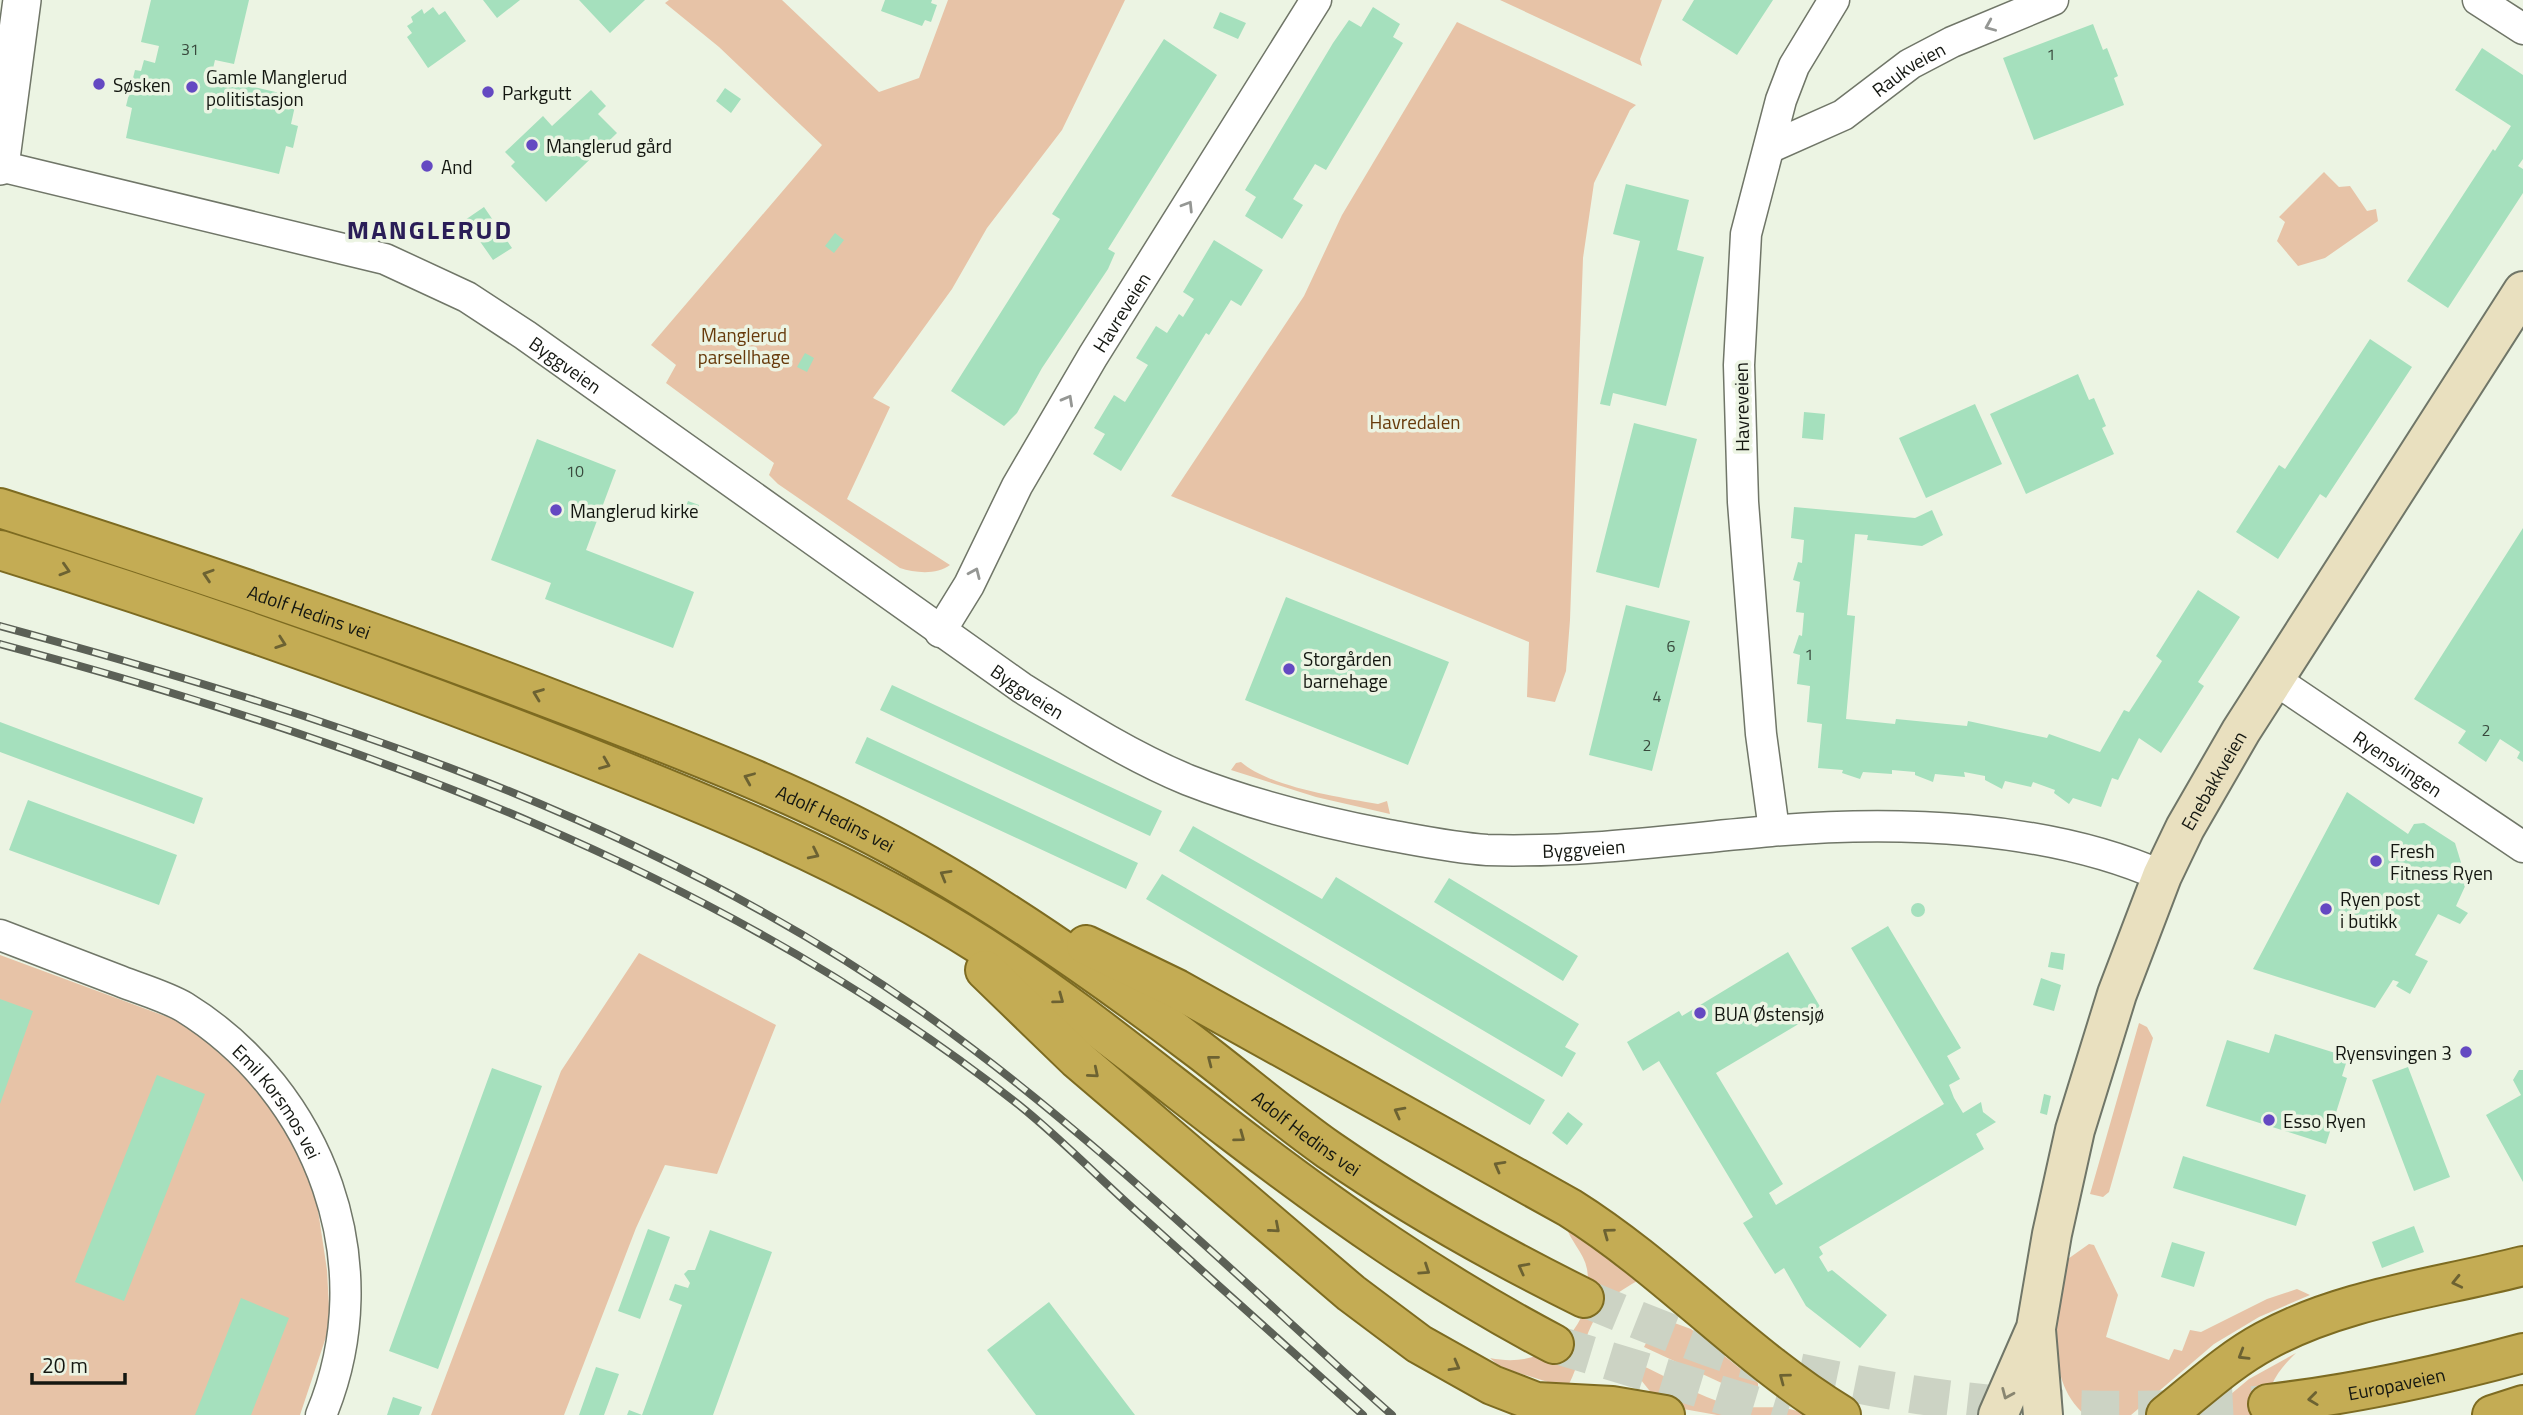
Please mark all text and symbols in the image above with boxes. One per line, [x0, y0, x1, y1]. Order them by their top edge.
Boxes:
one-way arrow [1984, 18, 1996, 32]
street label: Raukveien [1865, 34, 1950, 103]
house number: 31 [181, 37, 199, 61]
house number: 1 [2047, 42, 2055, 66]
place label: Gamle Manglerud politistasjon [206, 62, 347, 113]
place label: Søsken [113, 70, 171, 99]
marker: Søsken [91, 76, 107, 92]
place label: Parkgutt [502, 78, 572, 107]
marker: Gamle Manglerud politistasjon [184, 79, 200, 95]
marker: Parkgutt [480, 84, 496, 100]
place label: Manglerud gård [546, 131, 672, 160]
marker: Manglerud gård [524, 137, 540, 153]
place label: And [441, 152, 473, 181]
marker: And [419, 158, 435, 174]
one-way arrow [1179, 201, 1192, 214]
district label: MANGLERUD [347, 210, 513, 249]
street label: Havreveien [1085, 266, 1157, 358]
park label: Manglerud parsellhage [698, 320, 790, 371]
street label: Byggveien [524, 328, 608, 400]
street label: Havreveien [1726, 362, 1756, 452]
one-way arrow [1060, 394, 1073, 407]
park label: Havredalen [1369, 407, 1461, 436]
house number: 10 [566, 459, 584, 483]
place label: Manglerud kirke [570, 496, 699, 525]
marker: Manglerud kirke [548, 502, 564, 518]
one-way arrow [59, 562, 71, 577]
one-way arrow [967, 568, 981, 580]
one-way arrow [203, 569, 215, 583]
street label: Adolf Hedins vei [244, 576, 375, 646]
house number: 6 [1667, 634, 1676, 658]
one-way arrow [274, 635, 286, 649]
house number: 1 [1805, 642, 1813, 666]
place label: Storgården barnehage [1303, 644, 1392, 695]
street label: Byggveien [985, 656, 1070, 726]
marker: Storgården barnehage [1281, 661, 1297, 677]
house number: 4 [1653, 684, 1662, 708]
one-way arrow [532, 688, 544, 702]
house number: 2 [2482, 718, 2490, 742]
street label: Ryensvingen [2348, 722, 2449, 804]
street label: Enebakkveien [2172, 725, 2253, 835]
house number: 2 [1643, 733, 1651, 757]
one-way arrow [599, 756, 611, 770]
one-way arrow [744, 772, 756, 786]
street label: Adolf Hedins vei [772, 777, 900, 859]
street label: Byggveien [1542, 831, 1626, 865]
place label: Fresh Fitness Ryen [2390, 836, 2493, 887]
one-way arrow [807, 845, 819, 859]
marker: Fresh Fitness Ryen [2368, 853, 2384, 869]
one-way arrow [939, 870, 952, 883]
place label: Ryen post i butikk [2340, 884, 2421, 935]
marker: Ryen post i butikk [2318, 901, 2334, 917]
one-way arrow [1051, 991, 1064, 1003]
place label: BUA Østensjø [1714, 999, 1824, 1028]
marker: BUA Østensjø [1692, 1005, 1708, 1021]
street label: Emil Korsmos vei [226, 1036, 329, 1163]
place label: Ryensvingen 3 [2335, 1038, 2452, 1067]
marker: Ryensvingen 3 [2458, 1044, 2474, 1060]
one-way arrow [1208, 1056, 1220, 1069]
one-way arrow [1086, 1065, 1099, 1077]
street label: Adolf Hedins vei [1247, 1083, 1367, 1183]
place label: Esso Ryen [2283, 1106, 2366, 1135]
one-way arrow [1394, 1107, 1406, 1121]
marker: Esso Ryen [2261, 1112, 2277, 1128]
one-way arrow [1232, 1129, 1245, 1142]
one-way arrow [1493, 1161, 1506, 1174]
one-way arrow [1267, 1220, 1280, 1232]
one-way arrow [1603, 1229, 1616, 1241]
one-way arrow [1417, 1261, 1430, 1274]
one-way arrow [1518, 1262, 1530, 1276]
one-way arrow [2451, 1273, 2463, 1288]
scale bar [32, 1342, 124, 1386]
one-way arrow [2237, 1346, 2250, 1359]
text: 20 m [42, 1349, 88, 1381]
one-way arrow [1448, 1358, 1461, 1371]
street label: Europaveien [2345, 1359, 2448, 1407]
one-way arrow [1779, 1373, 1792, 1386]
one-way arrow [2001, 1387, 2015, 1399]
one-way arrow [2307, 1391, 2319, 1406]

